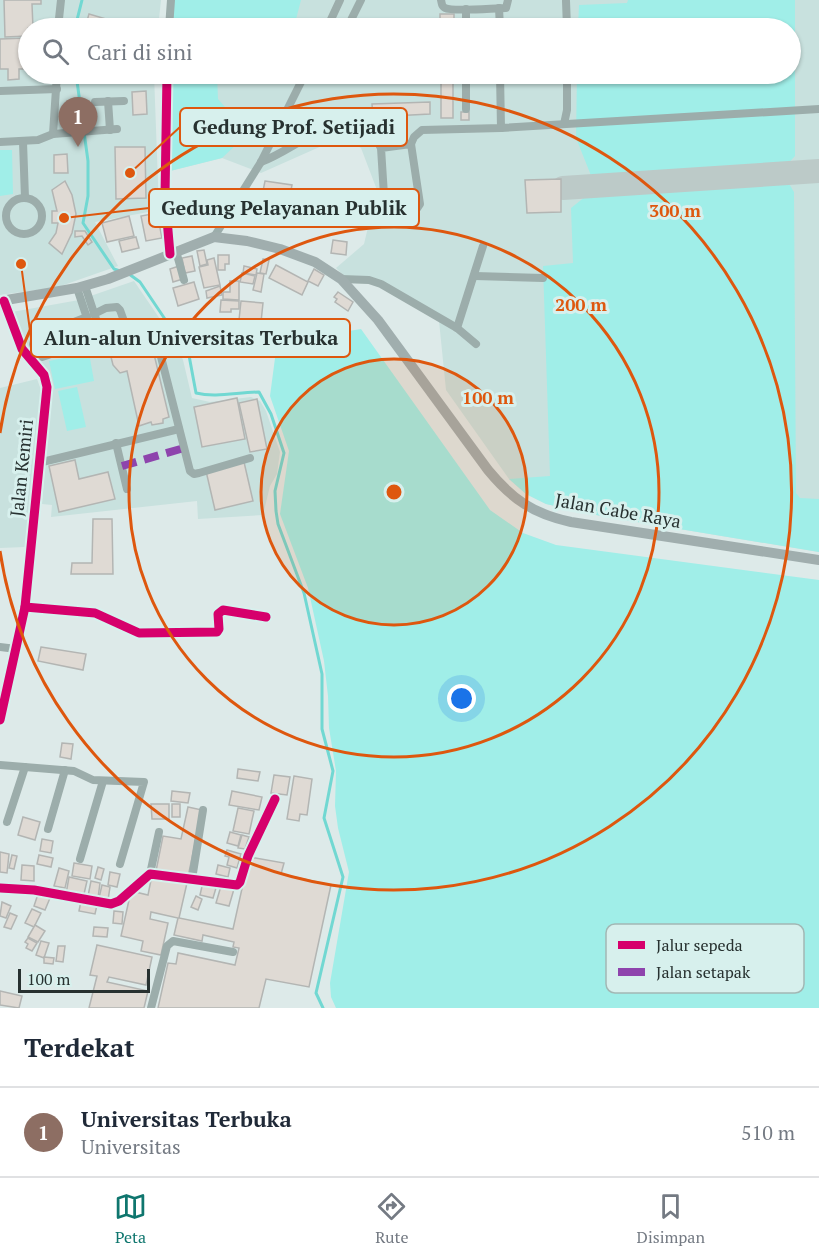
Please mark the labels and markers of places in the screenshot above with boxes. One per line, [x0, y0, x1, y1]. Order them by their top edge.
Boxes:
pin: 1 [58, 98, 98, 147]
callout: Gedung Prof. Setijadi [180, 108, 407, 146]
callout: Gedung Pelayanan Publik [149, 189, 419, 227]
callout: Alun-alun Universitas Terbuka [31, 319, 350, 357]
centre of rings [384, 482, 404, 502]

